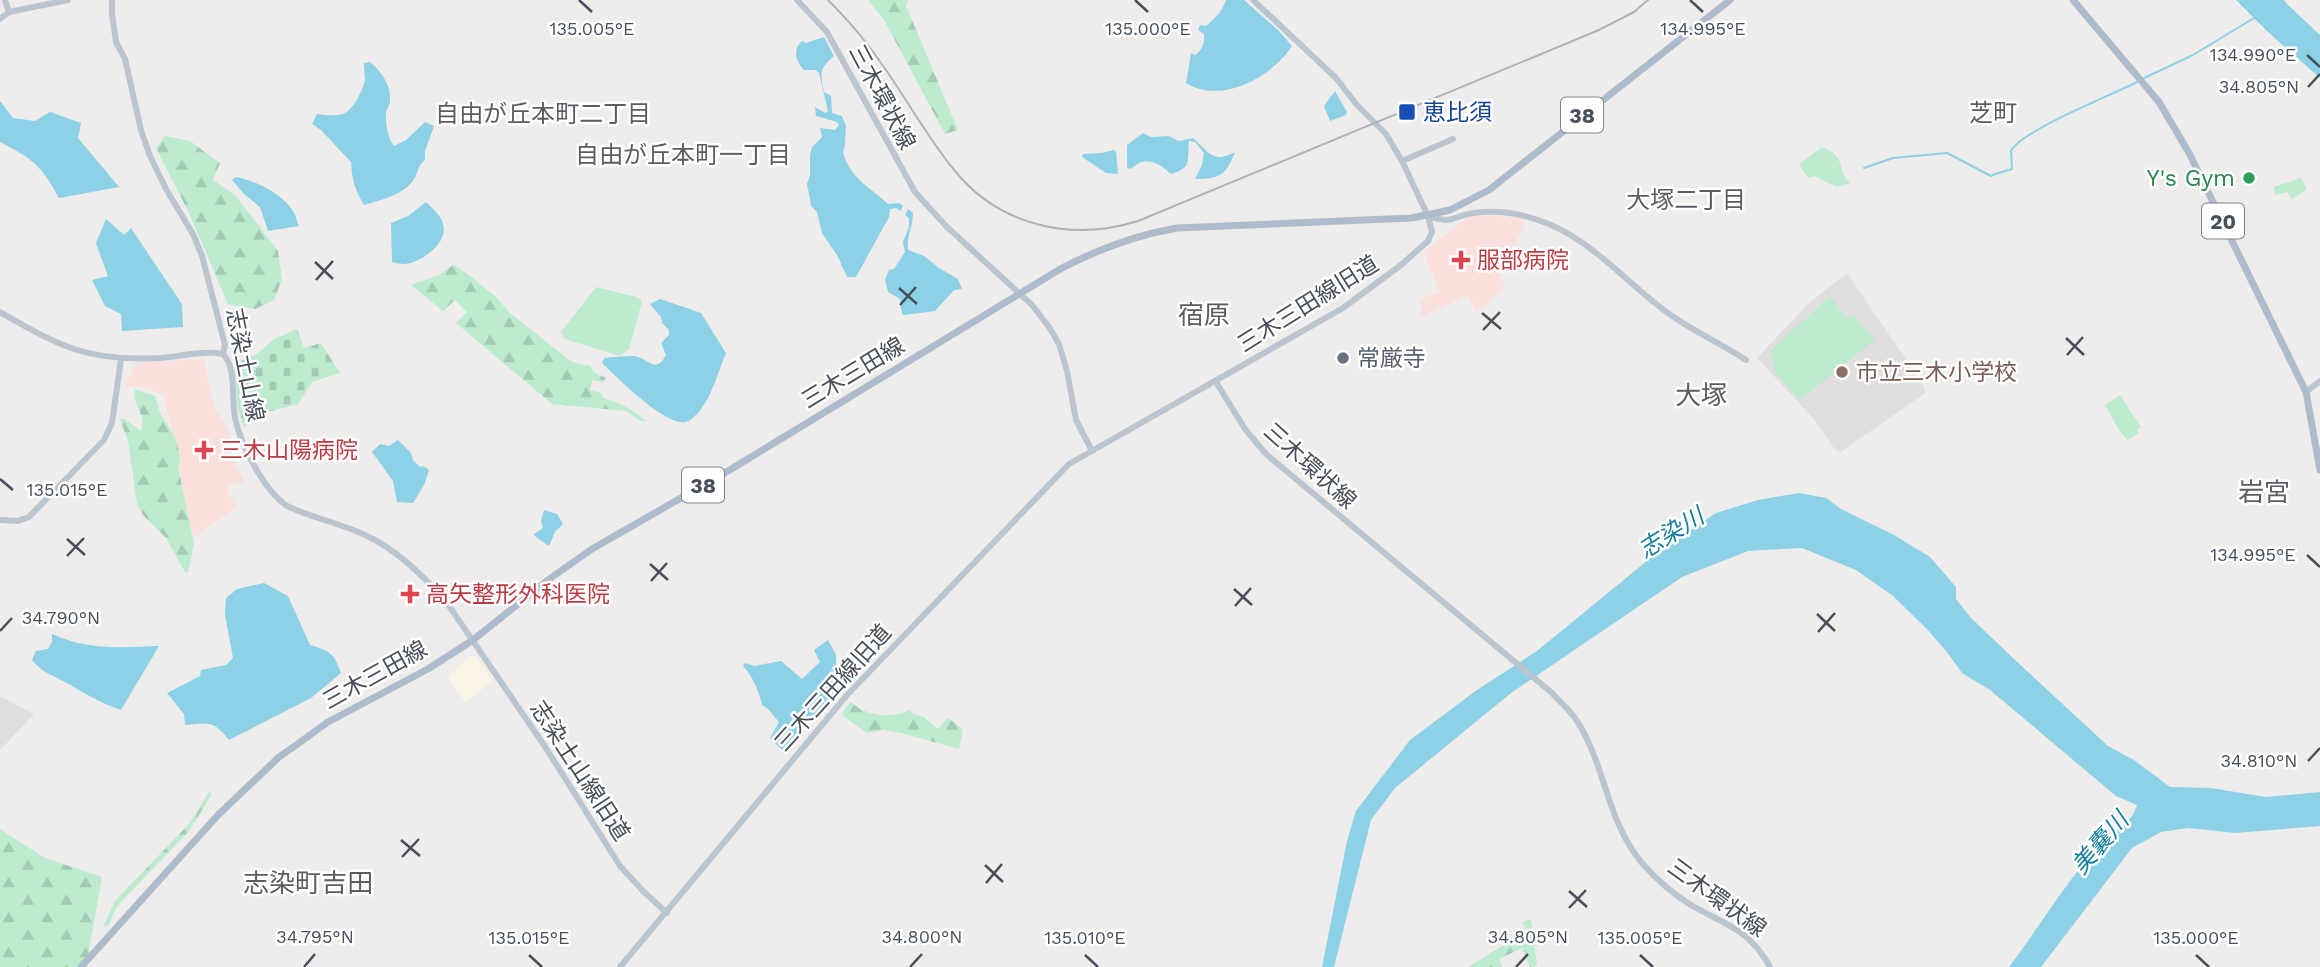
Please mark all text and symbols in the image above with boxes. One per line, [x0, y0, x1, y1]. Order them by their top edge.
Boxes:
text: 135.005°E [550, 18, 634, 39]
text: 135.000°E [1105, 18, 1191, 39]
text: 134.995°E [1660, 18, 1746, 39]
street label: 三木環状線 [843, 40, 921, 154]
text: 134.990°E [2210, 44, 2296, 65]
text: 34.805°N [2219, 76, 2299, 97]
road number: 38 [1561, 97, 1603, 132]
place label: 恵比須 [1423, 99, 1492, 126]
district label: 芝町 [1969, 99, 2017, 127]
district label: 自由が丘本町二丁目 [435, 100, 651, 128]
marker: 恵比須 [1397, 102, 1417, 122]
district label: 自由が丘本町一丁目 [575, 141, 791, 169]
place label: Y's Gym [2147, 165, 2235, 192]
marker: Y's Gym [2241, 170, 2257, 186]
district label: 大塚二丁目 [1626, 186, 1746, 214]
road number: 20 [2202, 204, 2244, 238]
place label: 服部病院 [1477, 247, 1569, 274]
street label: 三木三田線旧道 [1233, 250, 1383, 358]
marker: 服部病院 [1451, 250, 1471, 270]
district label: 宿原 [1178, 300, 1230, 330]
street label: 志染土山線 [221, 306, 269, 424]
street label: 三木三田線 [797, 332, 909, 414]
place label: 常厳寺 [1357, 345, 1426, 372]
marker: 常厳寺 [1335, 350, 1351, 366]
place label: 市立三木小学校 [1856, 359, 2017, 386]
marker: 市立三木小学校 [1834, 364, 1850, 380]
district label: 大塚 [1675, 380, 1727, 410]
street label: 三木環状線 [1258, 417, 1362, 515]
place label: 三木山陽病院 [220, 437, 358, 464]
marker: 三木山陽病院 [194, 440, 214, 460]
road number: 38 [682, 468, 724, 503]
district label: 岩宮 [2238, 477, 2290, 507]
text: 135.015°E [27, 479, 107, 500]
water label: 志染川 [1633, 500, 1711, 564]
text: 134.995°E [2210, 544, 2296, 565]
place label: 高矢整形外科医院 [426, 581, 610, 608]
marker: 高矢整形外科医院 [400, 584, 420, 604]
text: 34.790°N [22, 607, 100, 628]
street label: 三木三田線旧道 [769, 619, 897, 757]
street label: 三木三田線 [318, 635, 432, 715]
street label: 志染土山線旧道 [525, 696, 635, 846]
text: 34.810°N [2221, 750, 2297, 771]
water label: 美嚢川 [2066, 804, 2136, 879]
street label: 三木環状線 [1663, 853, 1771, 943]
district label: 志染町吉田 [243, 868, 373, 898]
text: 34.795°N [276, 926, 354, 947]
text: 34.800°N [881, 926, 963, 947]
text: 34.805°N [1488, 926, 1568, 947]
text: 135.015°E [489, 927, 569, 948]
text: 135.010°E [1044, 927, 1126, 948]
text: 135.005°E [1598, 927, 1682, 948]
text: 135.000°E [2153, 927, 2239, 948]

